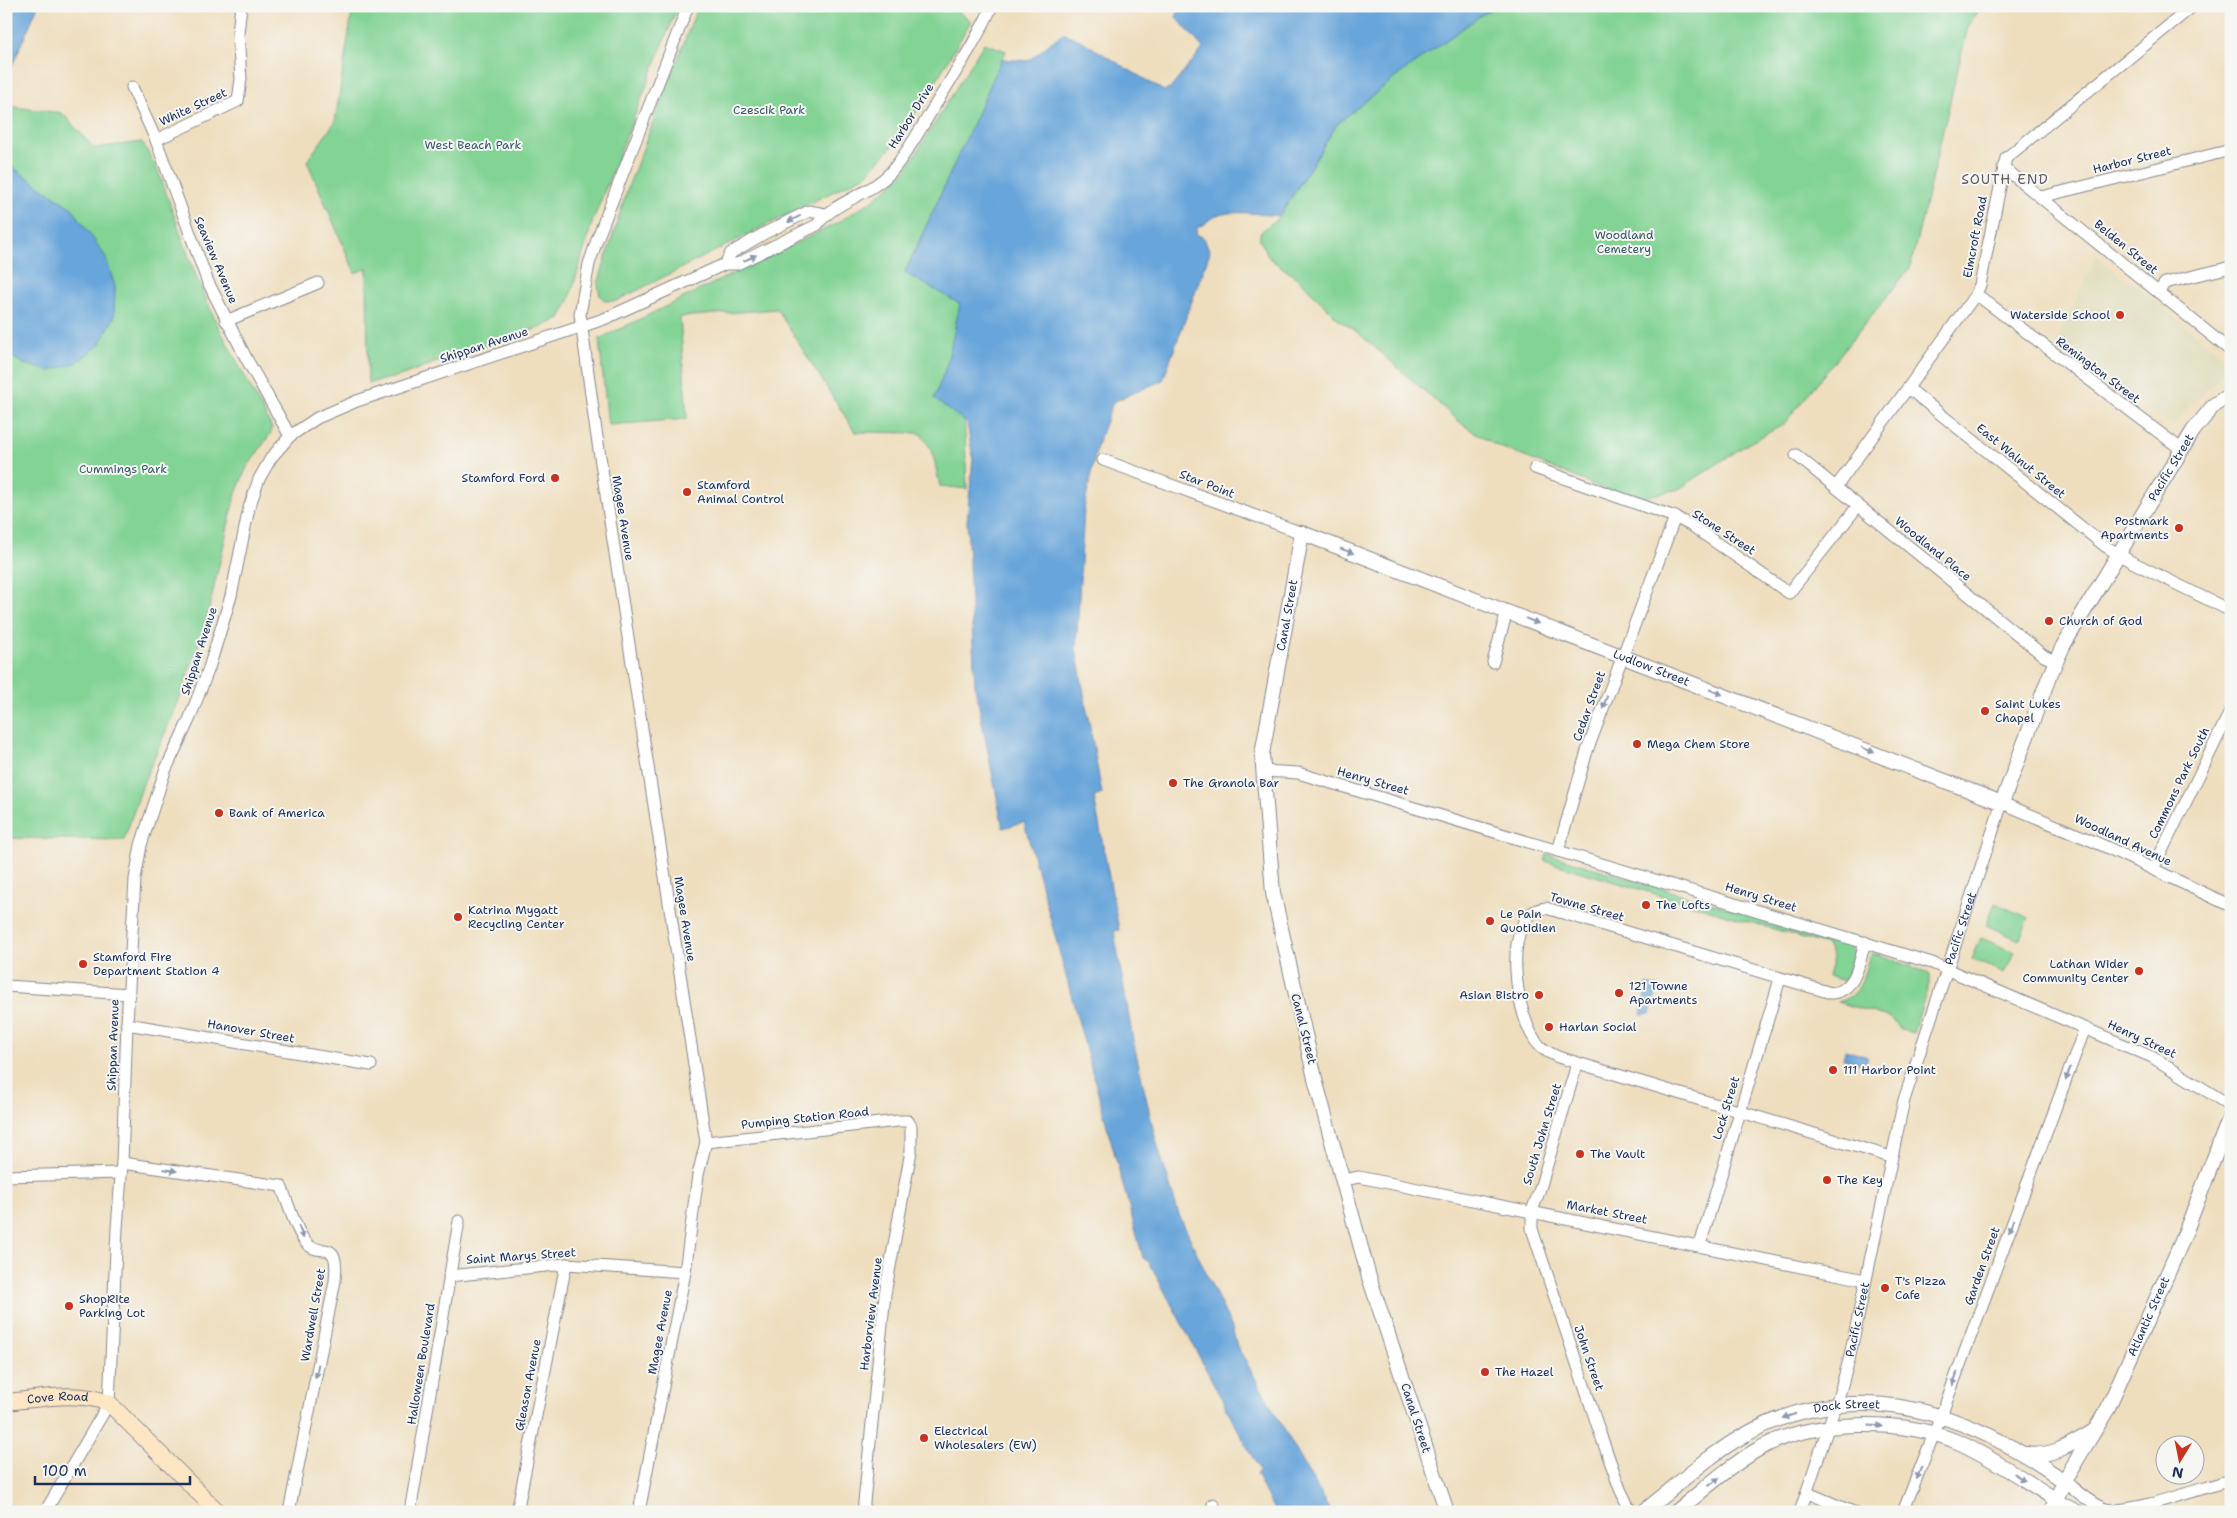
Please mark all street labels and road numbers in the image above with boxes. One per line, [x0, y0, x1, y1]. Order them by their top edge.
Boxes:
street label: Harbor Drive [884, 80, 938, 152]
street label: White Street [157, 84, 229, 130]
street label: Harbor Street [2091, 143, 2173, 177]
street label: Elmcroft Road [1959, 194, 1991, 279]
street label: Seaview Avenue [190, 214, 242, 306]
street label: Belden Street [2091, 216, 2161, 278]
street label: Shippan Avenue [438, 323, 530, 367]
street label: Remington Street [2053, 333, 2143, 407]
street label: East Walnut Street [1973, 420, 2069, 502]
street label: Pacific Street [2144, 431, 2198, 504]
street label: Star Point [1177, 466, 1237, 502]
street label: Magee Avenue [608, 474, 638, 562]
street label: Stone Street [1689, 506, 1759, 558]
street label: Woodland Place [1892, 513, 1975, 585]
street label: Canal Street [1273, 578, 1301, 652]
street label: Shippan Avenue [177, 605, 221, 697]
street label: Ludlow Street [1611, 646, 1692, 690]
street label: Cedar Street [1569, 669, 1609, 743]
street label: Commons Park South [2145, 724, 2213, 842]
street label: Henry Street [1335, 763, 1411, 799]
street label: Woodland Avenue [2072, 810, 2174, 870]
street label: Magee Avenue [670, 875, 700, 963]
street label: Henry Street [1723, 879, 1799, 915]
street label: Towne Street [1548, 889, 1626, 925]
street label: Pacific Street [1941, 890, 1980, 967]
street label: Canal Street [1287, 992, 1321, 1066]
street label: Shippan Avenue [103, 999, 123, 1091]
street label: Hanover Street [206, 1015, 296, 1047]
street label: Henry Street [2105, 1016, 2179, 1062]
street label: Lock Street [1709, 1074, 1743, 1142]
street label: South John Street [1519, 1081, 1565, 1187]
street label: Pumping Station Road [740, 1103, 870, 1133]
street label: Market Street [1565, 1196, 1649, 1228]
street label: Garden Street [1960, 1225, 2004, 1307]
street label: Saint Marys Street [466, 1244, 576, 1268]
street label: Harborview Avenue [856, 1256, 886, 1372]
street label: Wardwell Street [297, 1267, 329, 1363]
street label: Atlantic Street [2124, 1274, 2173, 1359]
street label: Pacific Street [1842, 1281, 1873, 1359]
street label: Magee Avenue [644, 1288, 676, 1376]
street label: Halloween Boulevard [403, 1302, 439, 1426]
street label: John Street [1570, 1323, 1608, 1393]
street label: Gleason Avenue [511, 1337, 545, 1432]
street label: Canal Street [1397, 1381, 1435, 1455]
street label: Cove Road [26, 1388, 90, 1408]
street label: Dock Street [1812, 1396, 1881, 1417]

